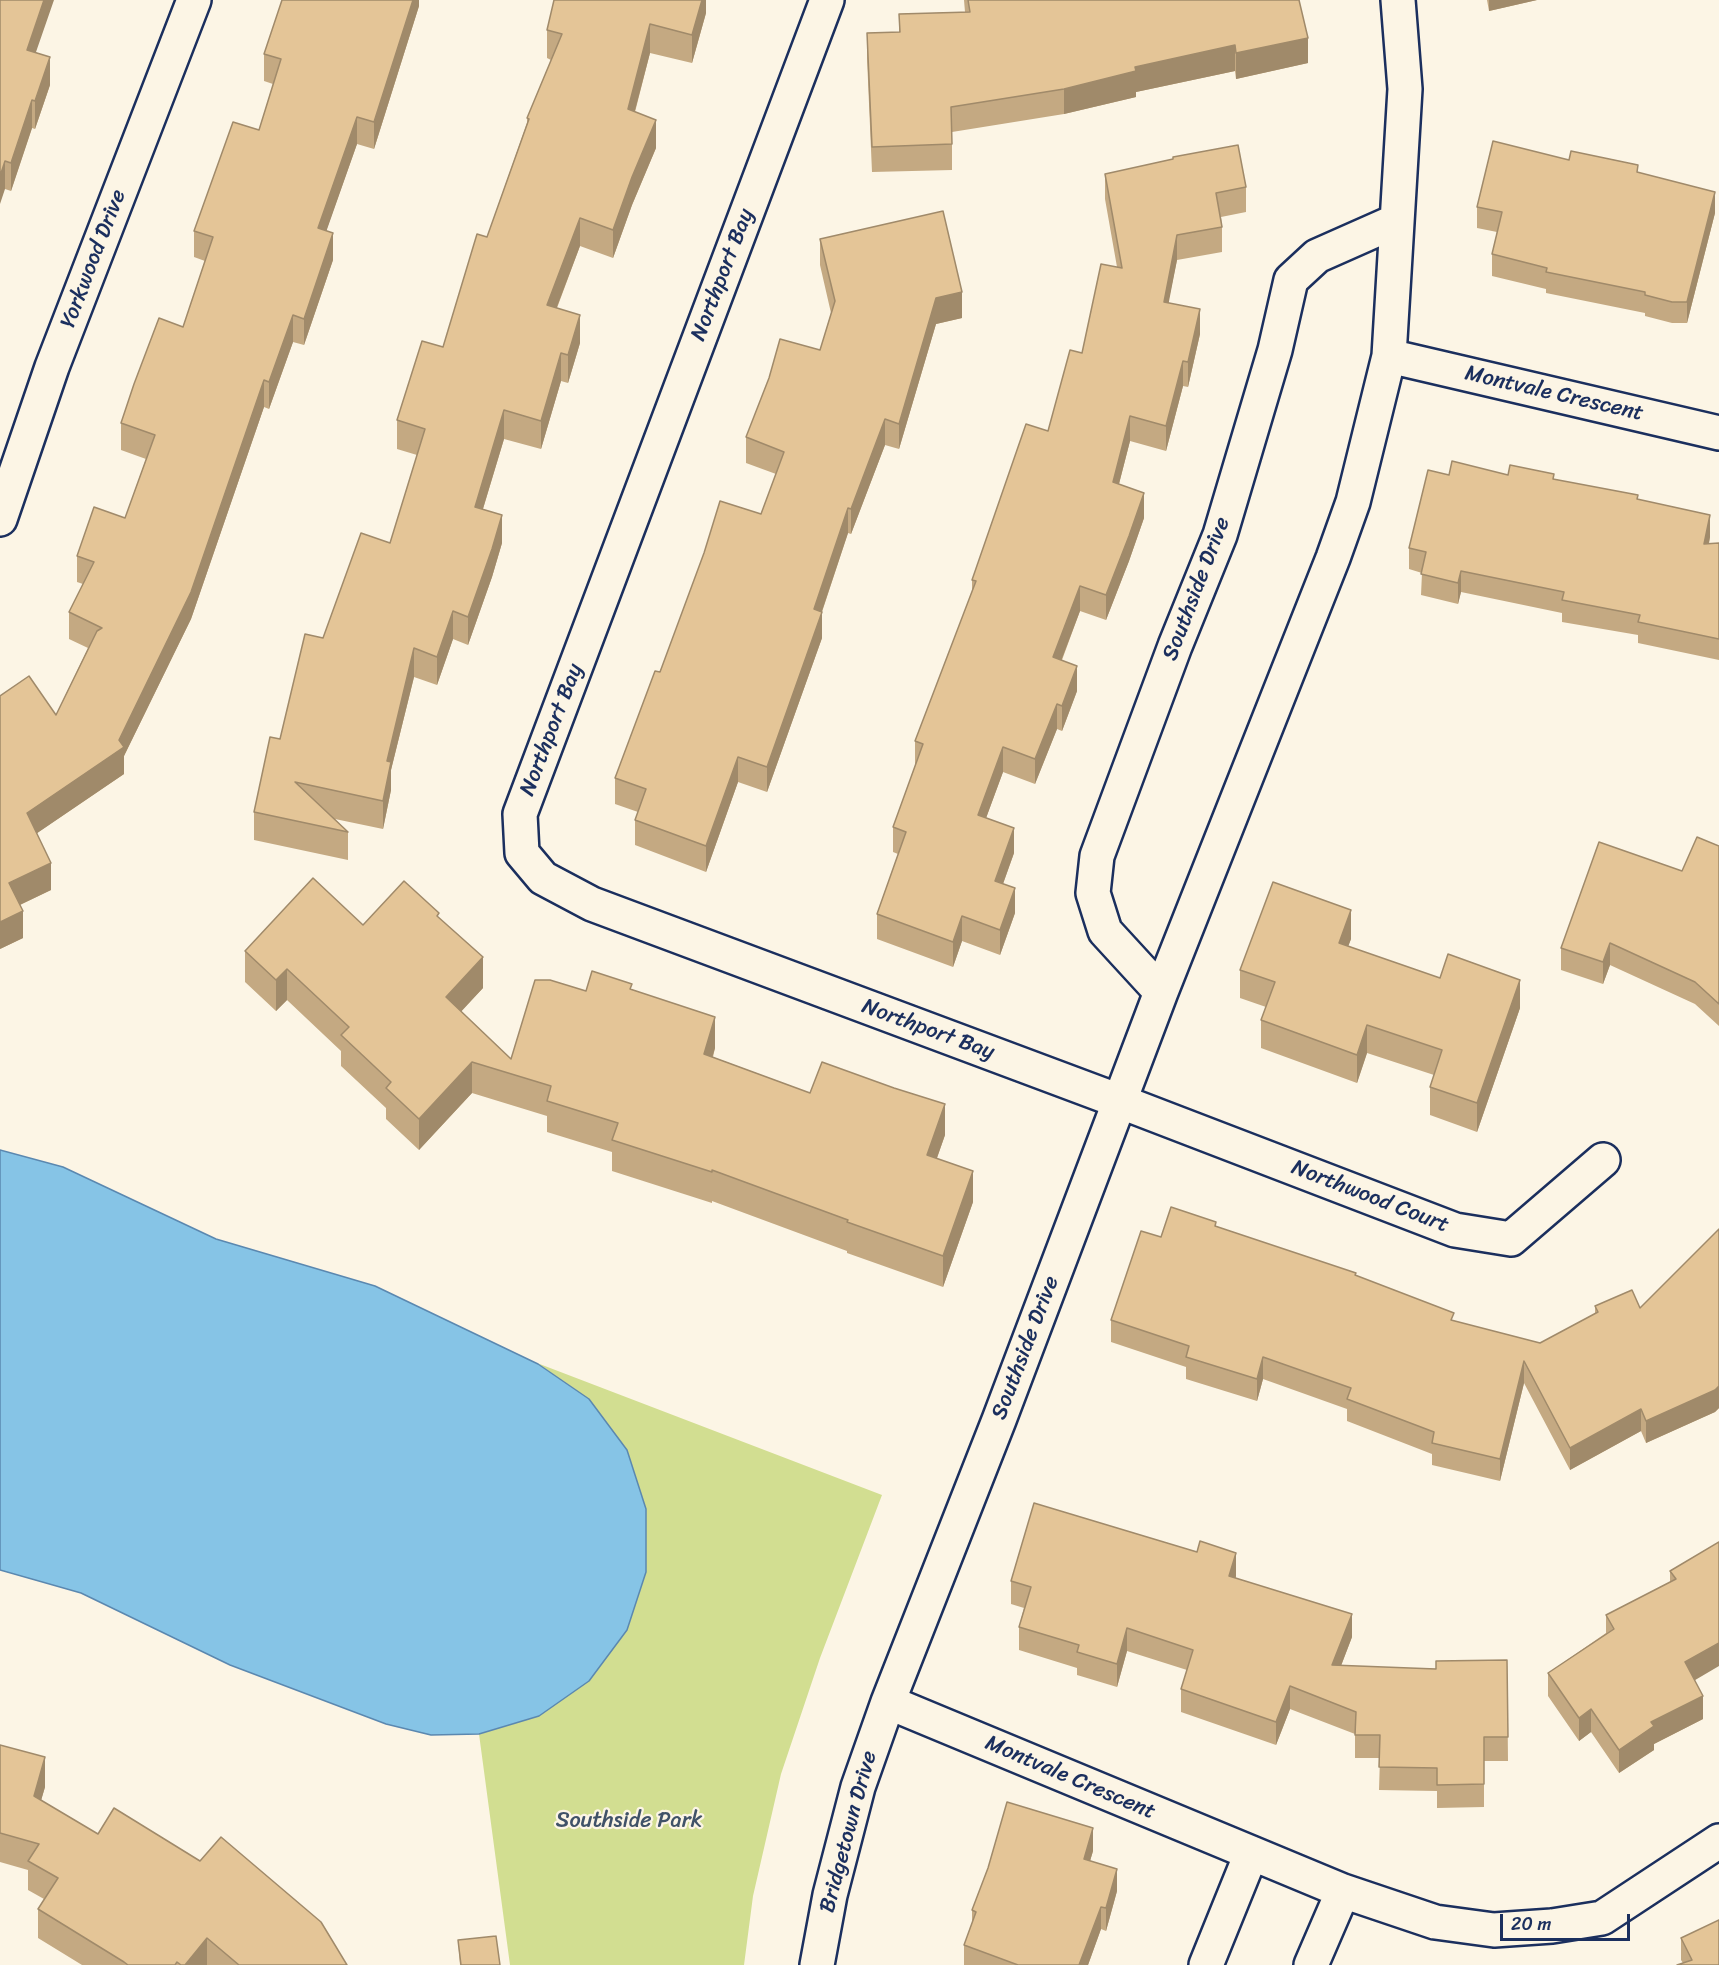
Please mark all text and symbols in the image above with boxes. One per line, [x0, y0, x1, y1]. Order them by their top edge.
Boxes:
street label: Yorkwood Drive [56, 186, 132, 332]
street label: Northport Bay [686, 205, 760, 345]
street label: Montvale Crescent [1462, 361, 1646, 427]
street label: Southside Drive [1158, 514, 1236, 664]
street label: Northport Bay [515, 660, 589, 800]
street label: Northport Bay [858, 994, 998, 1066]
street label: Northwood Court [1288, 1155, 1452, 1239]
street label: Southside Drive [987, 1273, 1065, 1423]
street label: Montvale Crescent [981, 1730, 1159, 1826]
street label: Bridgetown Drive [815, 1748, 883, 1916]
park label: Southside Park [556, 1808, 702, 1834]
scale bar [1503, 1902, 1634, 1940]
text: 20 m [1511, 1908, 1551, 1940]

